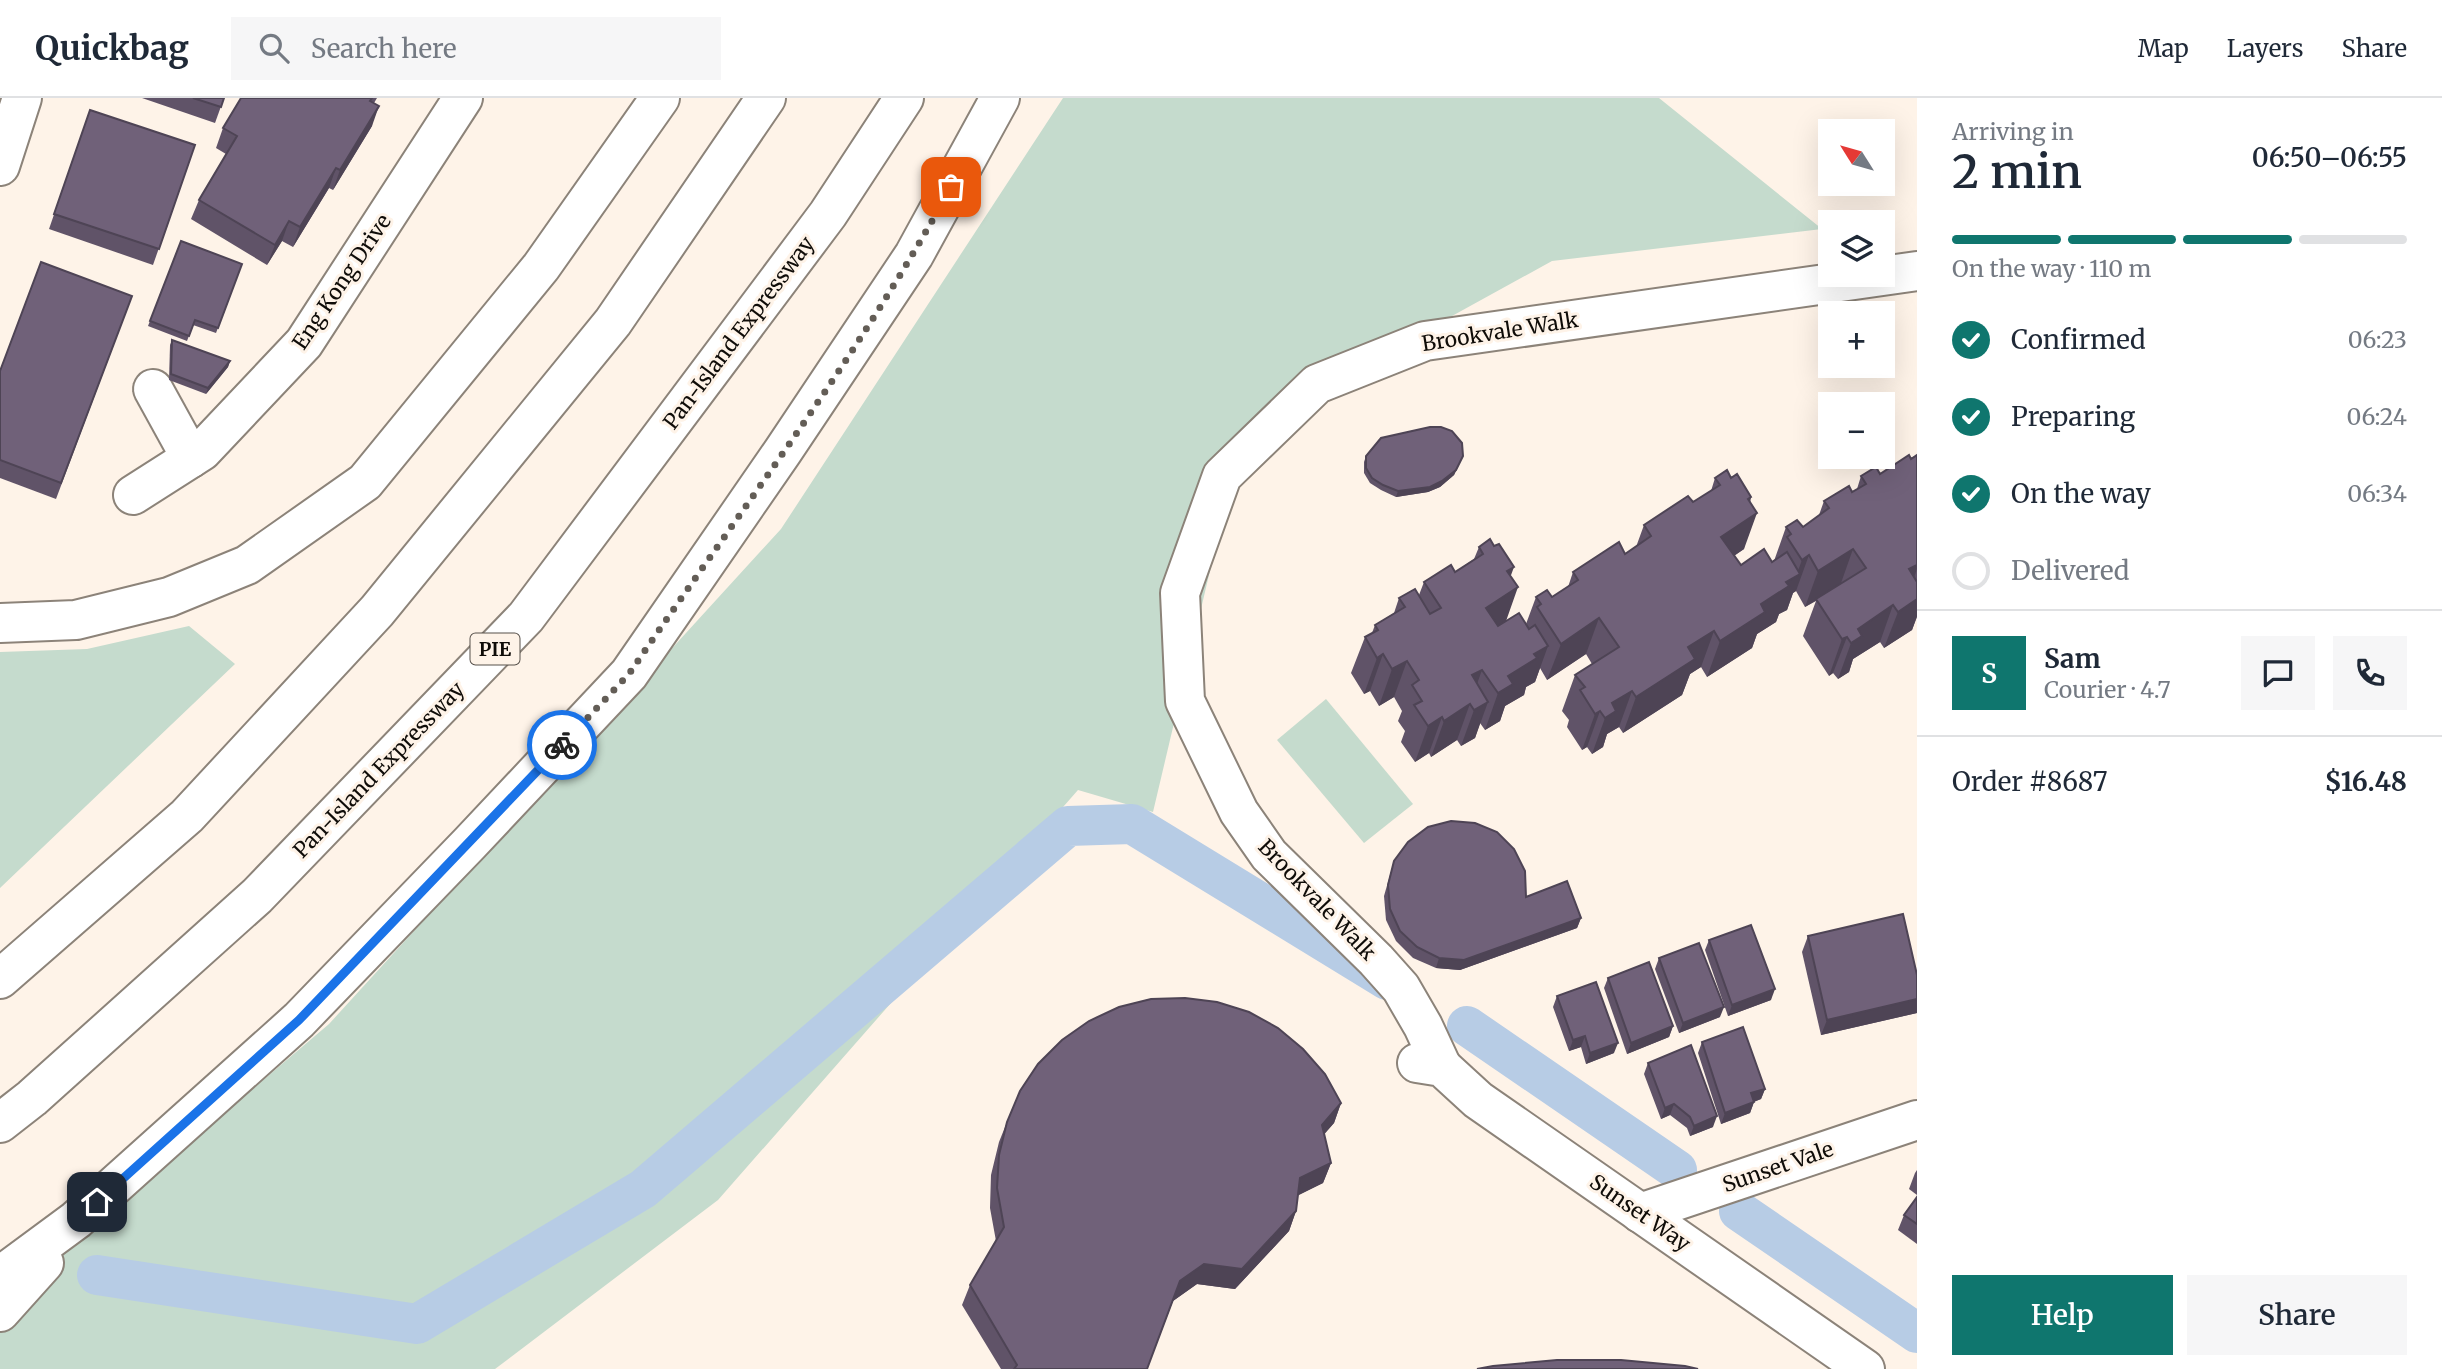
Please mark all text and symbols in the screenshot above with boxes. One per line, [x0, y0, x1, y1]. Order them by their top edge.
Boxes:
search box [231, 17, 721, 80]
text: Quickbag [35, 28, 189, 69]
icon: search [255, 29, 293, 67]
text: Search here [311, 32, 457, 65]
text: Map [2138, 33, 2189, 64]
text: Layers [2227, 33, 2303, 64]
text: Share [2341, 33, 2407, 64]
text: Arriving in [1952, 117, 2074, 146]
north arrow [1818, 119, 1895, 196]
map controls [1818, 119, 1895, 469]
text: 06:50–06:55 [2252, 141, 2407, 174]
text: 2 min [1952, 143, 2082, 201]
pin [921, 157, 981, 217]
icon: bag [932, 168, 970, 206]
street label: Eng Kong Drive [286, 209, 397, 355]
button: layers [1818, 210, 1895, 287]
street label: Pan-Island Expressway [657, 230, 820, 435]
text: On the way · 110 m [1952, 254, 2151, 283]
button: + [1818, 301, 1895, 378]
street label: Brookvale Walk [1420, 306, 1581, 357]
icon: check [1952, 321, 1990, 359]
text: Confirmed [2011, 323, 2146, 356]
text: 06:23 [2348, 325, 2407, 354]
button: − [1818, 392, 1895, 469]
icon: check [1952, 398, 1990, 436]
text: Preparing [2011, 400, 2135, 433]
text: 06:24 [2347, 402, 2407, 431]
icon: check [1952, 475, 1990, 513]
text: On the way [2011, 477, 2151, 510]
text: 06:34 [2347, 479, 2407, 508]
text: Delivered [2011, 554, 2130, 587]
road number: PIE [470, 634, 520, 664]
button: chat [2241, 636, 2315, 710]
button: phone [2333, 636, 2407, 710]
text: Sam [2044, 642, 2101, 675]
text: S [1981, 657, 1997, 690]
street label: Pan-Island Expressway [287, 675, 470, 863]
text: Courier · 4.7 [2044, 675, 2171, 704]
courier [527, 710, 597, 780]
icon: bike [543, 726, 581, 764]
text: Order #8687 [1952, 765, 2108, 798]
text: $16.48 [2324, 765, 2407, 798]
street label: Brookvale Walk [1253, 833, 1382, 966]
street label: Sunset Vale [1719, 1135, 1837, 1198]
street label: Sunset Way [1585, 1168, 1697, 1258]
pin [67, 1172, 127, 1232]
icon: home [78, 1183, 116, 1221]
button: Help [1952, 1275, 2173, 1355]
button: Share [2187, 1275, 2407, 1355]

